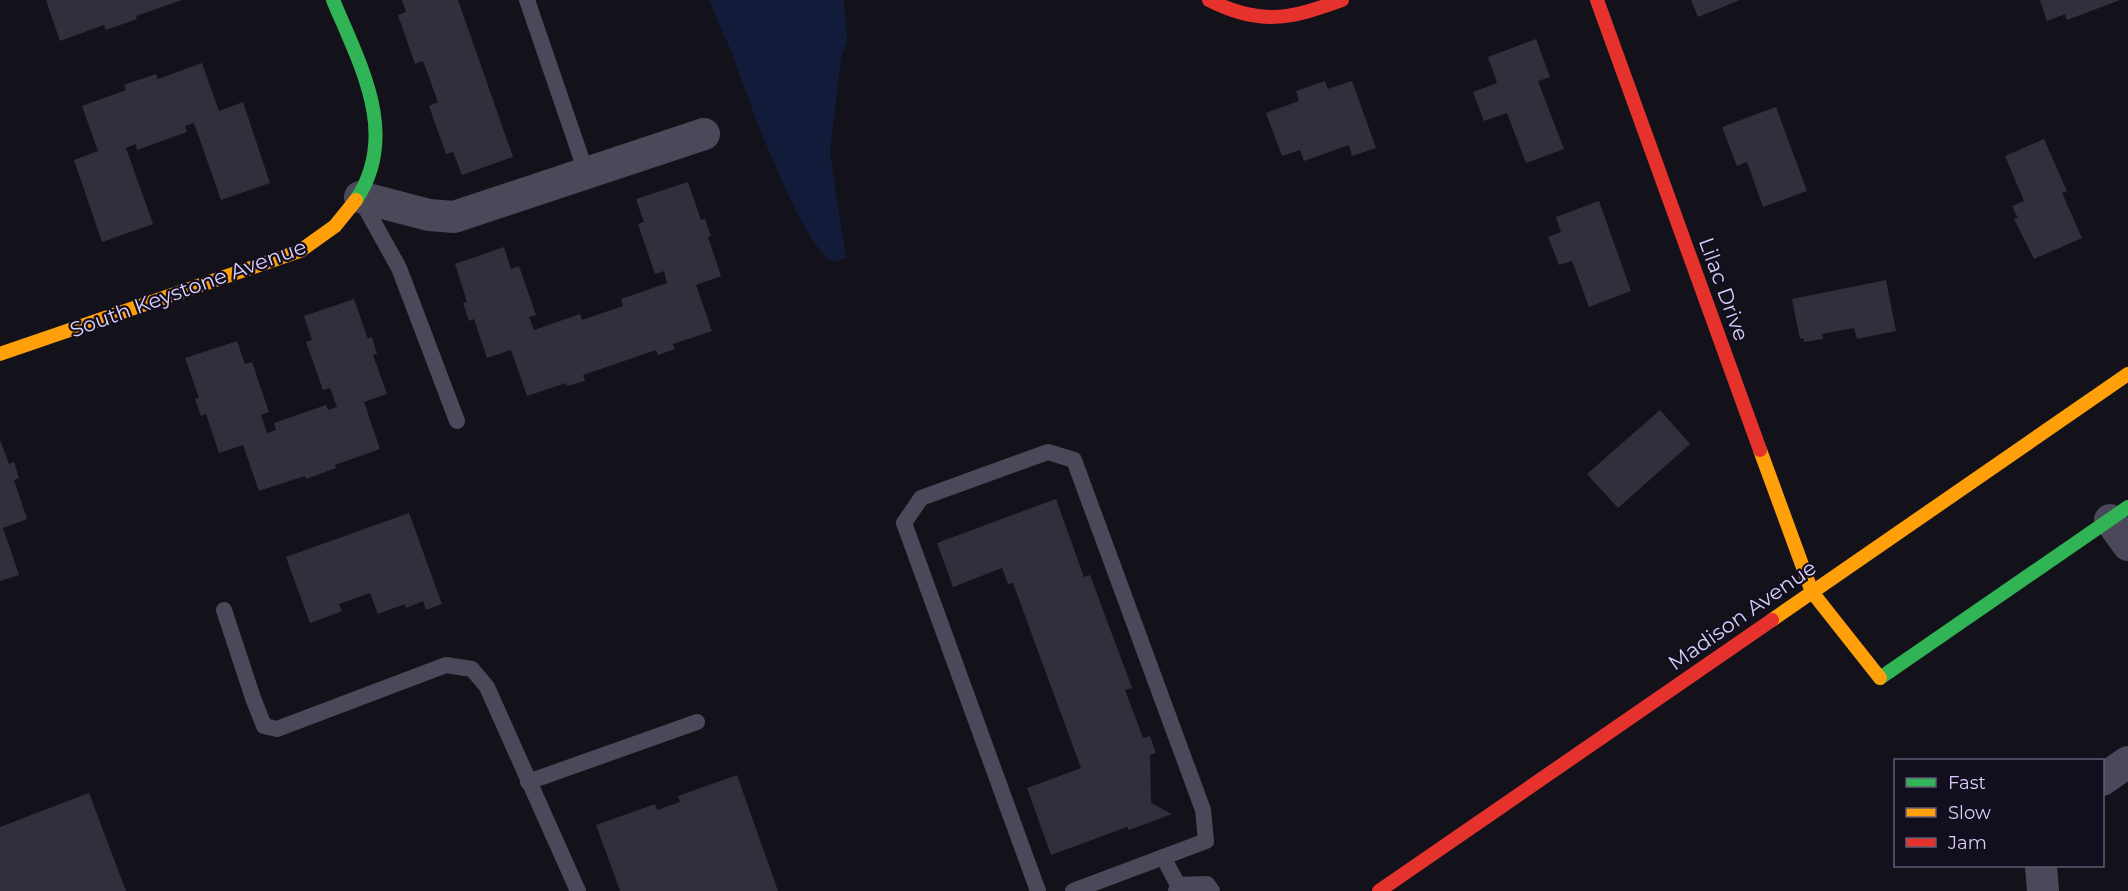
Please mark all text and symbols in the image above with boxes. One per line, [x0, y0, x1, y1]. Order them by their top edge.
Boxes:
street label: South Keystone Avenue [66, 234, 310, 342]
street label: Lilac Drive [1694, 234, 1754, 344]
street label: Madison Avenue [1663, 555, 1821, 675]
legend [1894, 759, 2104, 867]
text: Fast [1948, 772, 1986, 794]
text: Slow [1948, 802, 1991, 824]
text: Jam [1947, 832, 1987, 854]

